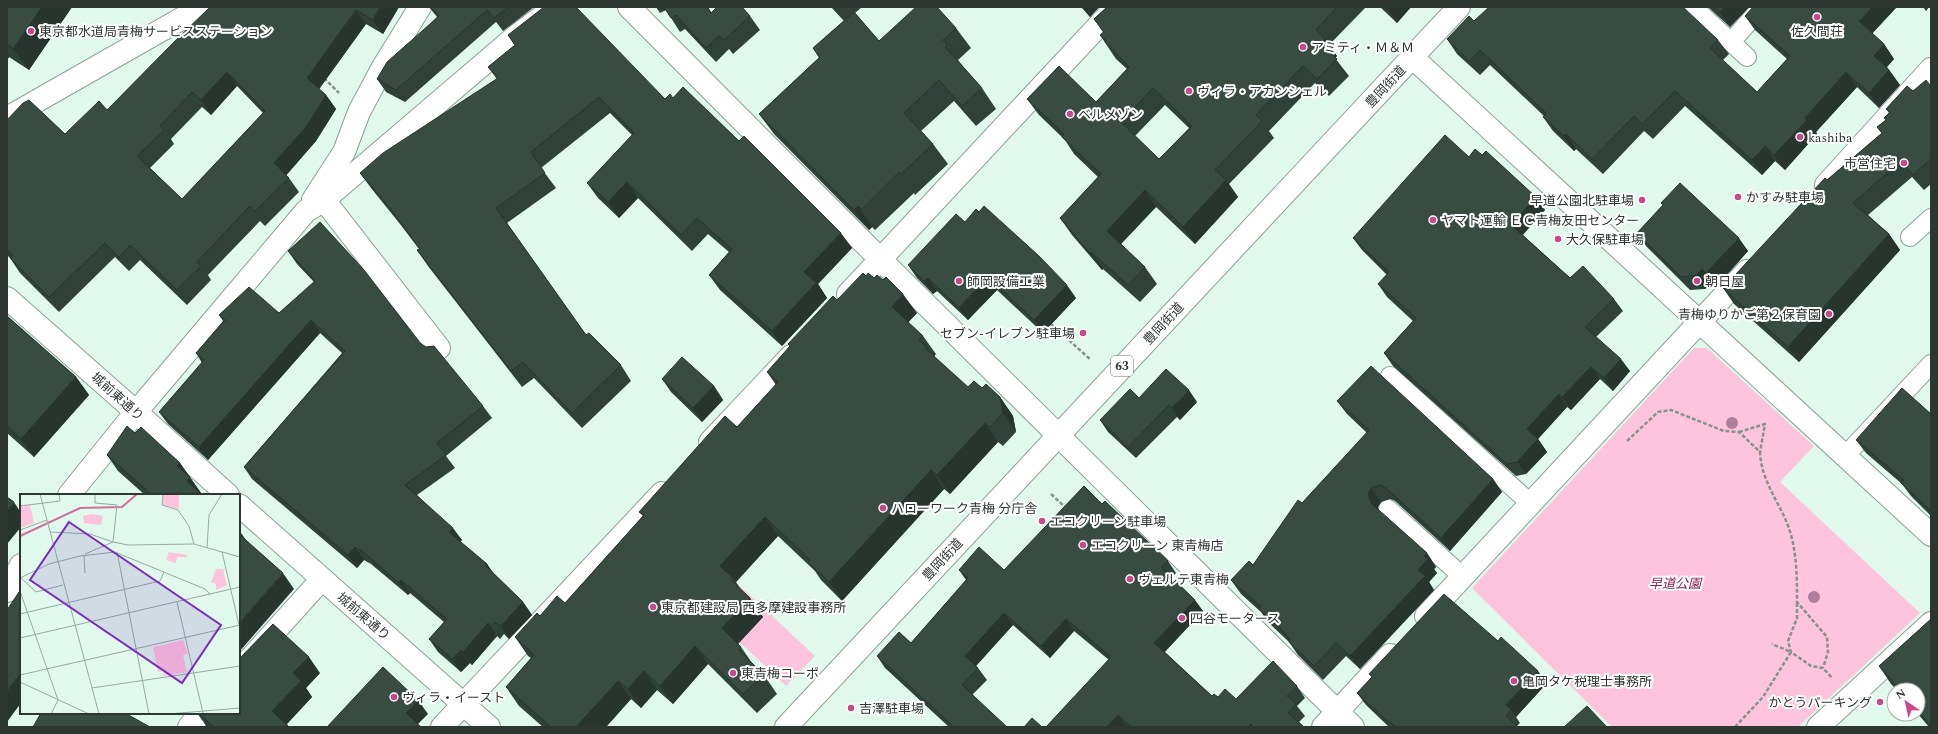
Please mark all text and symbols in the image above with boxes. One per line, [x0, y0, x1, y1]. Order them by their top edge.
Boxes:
marker: 佐久間荘 [1812, 12, 1822, 22]
place label: 東京都水道局青梅サービスステーション [39, 22, 273, 42]
place label: 佐久間荘 [1791, 22, 1843, 42]
marker: 東京都水道局青梅サービスステーション [26, 26, 36, 36]
place label: アミティ・Ｍ＆Ｍ [1311, 38, 1414, 58]
marker: アミティ・Ｍ＆Ｍ [1298, 42, 1308, 52]
street label: 豊岡街道 [1361, 61, 1411, 113]
place label: ヴィラ・アカンシェル [1197, 82, 1327, 102]
marker: ヴィラ・アカンシェル [1184, 86, 1194, 96]
place label: ベルメゾン [1078, 105, 1143, 125]
marker: ベルメゾン [1065, 109, 1075, 119]
place label: kashiba [1808, 128, 1853, 148]
marker: kashiba [1795, 132, 1805, 142]
place label: 市営住宅 [1844, 154, 1896, 174]
marker: 市営住宅 [1899, 158, 1909, 168]
place label: かすみ駐車場 [1746, 188, 1824, 208]
place label: 早道公園北駐車場 [1530, 191, 1634, 211]
marker: かすみ駐車場 [1733, 192, 1743, 202]
marker: 早道公園北駐車場 [1637, 195, 1647, 205]
place label: ヤマト運輸 ＥＣ青梅友田センター [1441, 211, 1639, 231]
marker: ヤマト運輸 ＥＣ青梅友田センター [1428, 215, 1438, 225]
place label: 大久保駐車場 [1566, 230, 1644, 250]
marker: 大久保駐車場 [1553, 234, 1563, 244]
place label: 師岡設備工業 [967, 272, 1045, 292]
place label: 朝日屋 [1705, 272, 1744, 292]
marker: 師岡設備工業 [954, 276, 964, 286]
marker: 朝日屋 [1692, 276, 1702, 286]
street label: 豊岡街道 [1139, 298, 1189, 350]
place label: 青梅ゆりかご第２保育園 [1678, 305, 1821, 325]
marker: 青梅ゆりかご第２保育園 [1824, 309, 1834, 319]
place label: セブン-イレブン駐車場 [940, 324, 1075, 344]
marker: セブン-イレブン駐車場 [1078, 328, 1088, 338]
road number: 63 [1111, 356, 1133, 376]
street label: 城前東通り [86, 368, 148, 426]
inset map [20, 494, 240, 714]
place label: ハローワーク青梅 分庁舎 [891, 499, 1037, 519]
marker: ハローワーク青梅 分庁舎 [878, 503, 888, 513]
place label: エコクリーン駐車場 [1050, 512, 1166, 532]
marker: エコクリーン駐車場 [1037, 516, 1047, 526]
street label: 豊岡街道 [918, 534, 968, 586]
place label: エコクリーン 東青梅店 [1091, 536, 1224, 556]
marker: エコクリーン 東青梅店 [1078, 540, 1088, 550]
place label: ヴェルテ東青梅 [1138, 570, 1229, 590]
marker: ヴェルテ東青梅 [1125, 574, 1135, 584]
park label: 早道公園 [1649, 574, 1703, 594]
street label: 城前東通り [332, 588, 394, 646]
place label: 東京都建設局 西多摩建設事務所 [661, 598, 846, 618]
marker: 東京都建設局 西多摩建設事務所 [648, 602, 658, 612]
place label: 四谷モータース [1190, 609, 1280, 629]
marker: 四谷モータース [1177, 613, 1187, 623]
place label: 東青梅コーポ [741, 664, 819, 684]
marker: 東青梅コーポ [728, 668, 738, 678]
place label: 亀岡タケ税理士事務所 [1522, 672, 1652, 692]
marker: 亀岡タケ税理士事務所 [1509, 676, 1519, 686]
north arrow [1886, 682, 1926, 722]
text: N [1892, 685, 1909, 704]
place label: ヴィラ・イースト [402, 688, 505, 708]
marker: ヴィラ・イースト [389, 692, 399, 702]
place label: かとうパーキング [1768, 693, 1872, 713]
marker: かとうパーキング [1875, 697, 1885, 707]
place label: 吉澤駐車場 [859, 699, 924, 719]
marker: 吉澤駐車場 [846, 703, 856, 713]

